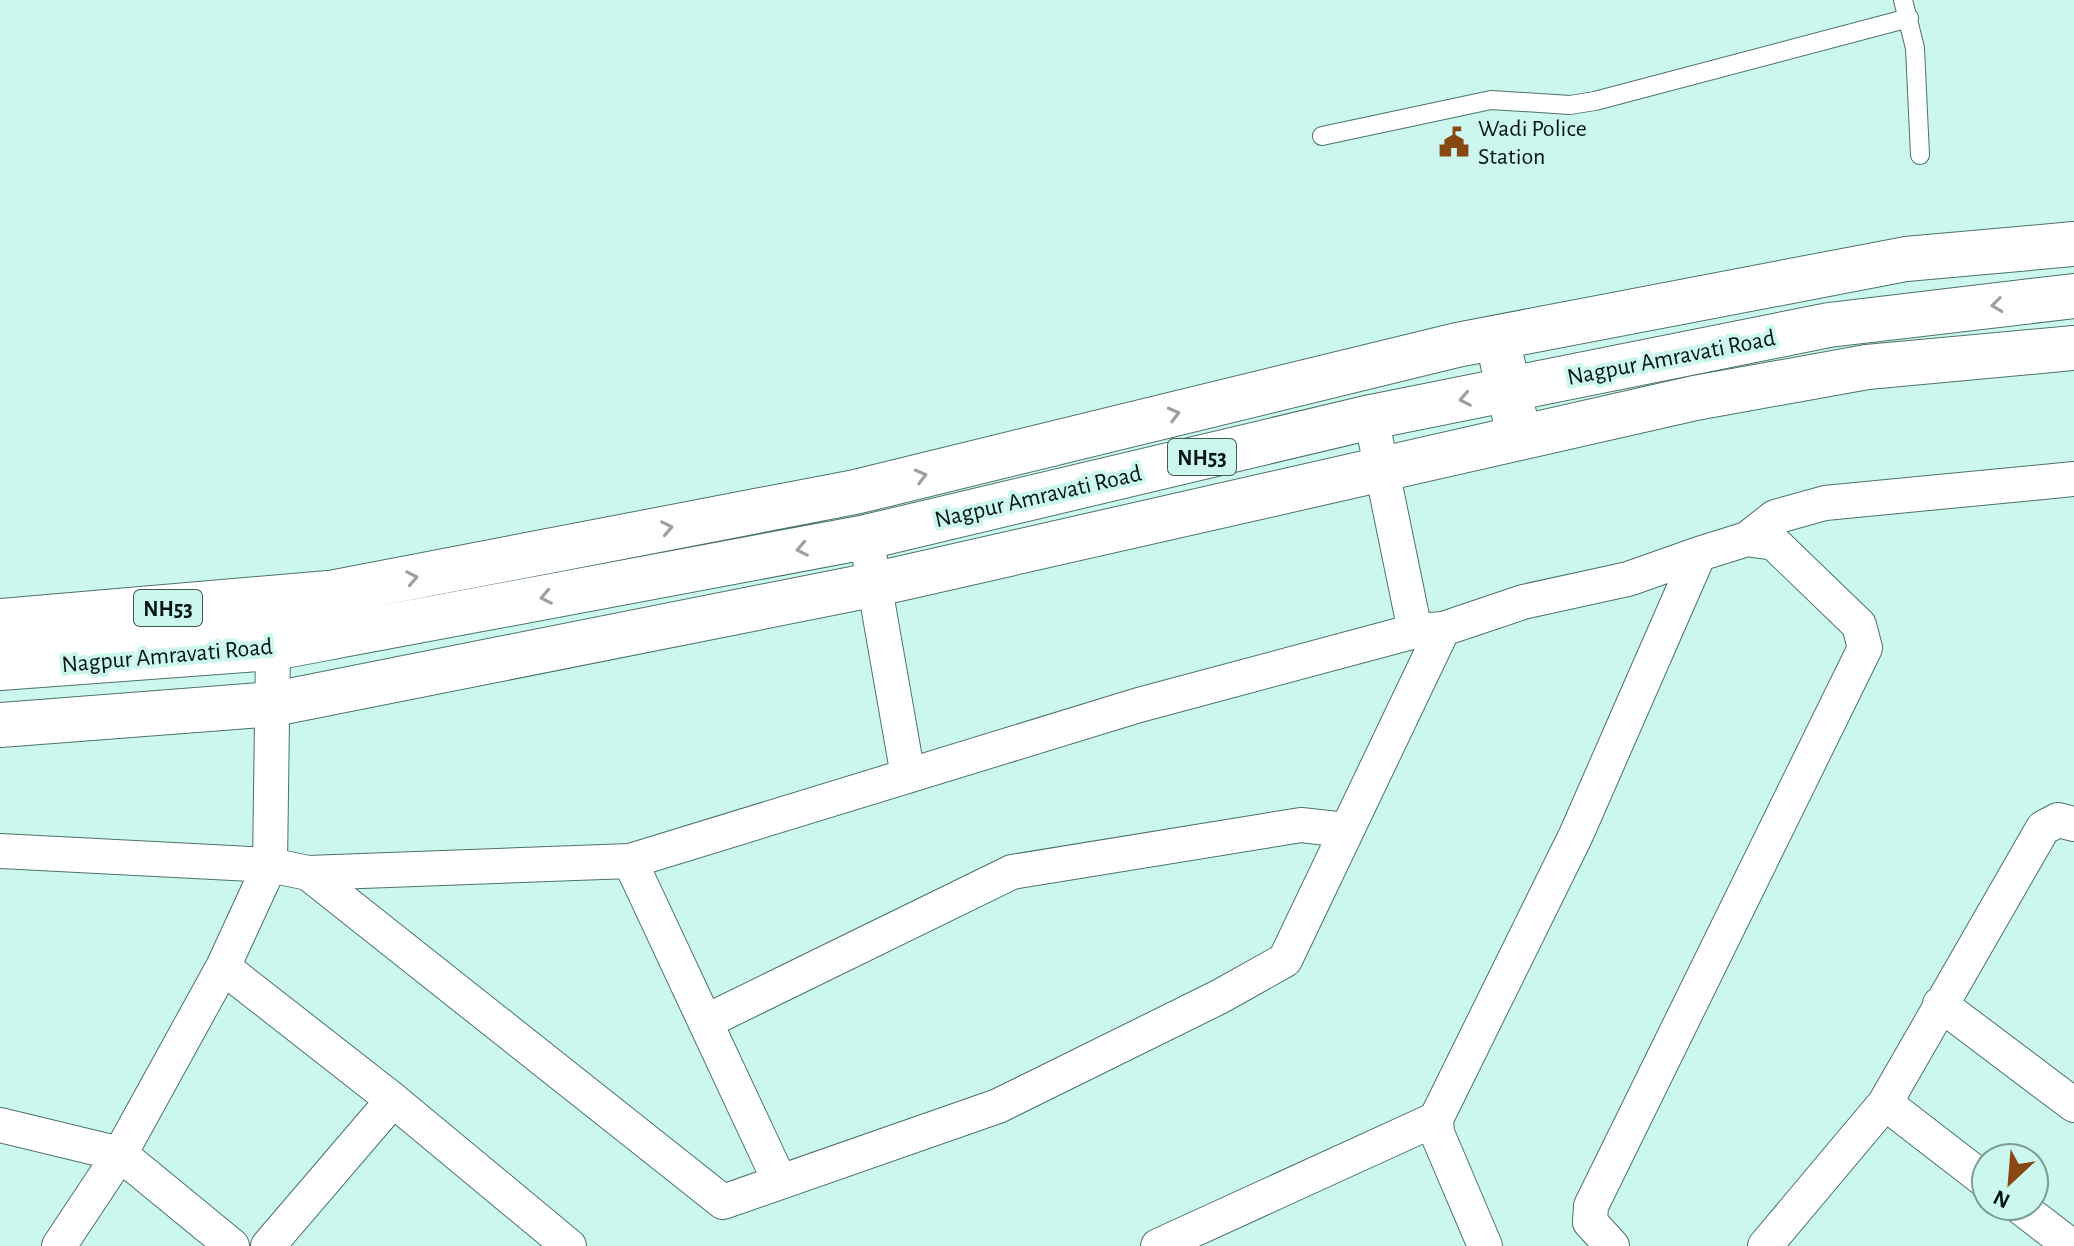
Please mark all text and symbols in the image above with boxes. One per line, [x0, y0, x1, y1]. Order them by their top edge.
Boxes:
place label: Wadi Police Station [1478, 117, 1587, 169]
public building icon: Wadi Police Station [1437, 125, 1471, 159]
one-way arrow [1990, 296, 2003, 313]
street label: Nagpur Amravati Road [1565, 326, 1777, 390]
one-way arrow [1458, 389, 1472, 406]
one-way arrow [1167, 407, 1180, 424]
road number: NH53 [1168, 439, 1236, 475]
street label: Nagpur Amravati Road [932, 461, 1144, 532]
one-way arrow [914, 468, 928, 485]
one-way arrow [660, 521, 674, 538]
one-way arrow [796, 540, 809, 557]
one-way arrow [405, 570, 418, 587]
one-way arrow [540, 587, 553, 604]
road number: NH53 [134, 590, 202, 626]
street label: Nagpur Amravati Road [61, 635, 273, 677]
north arrow [1970, 1142, 2050, 1222]
text: N [1990, 1186, 2013, 1212]

